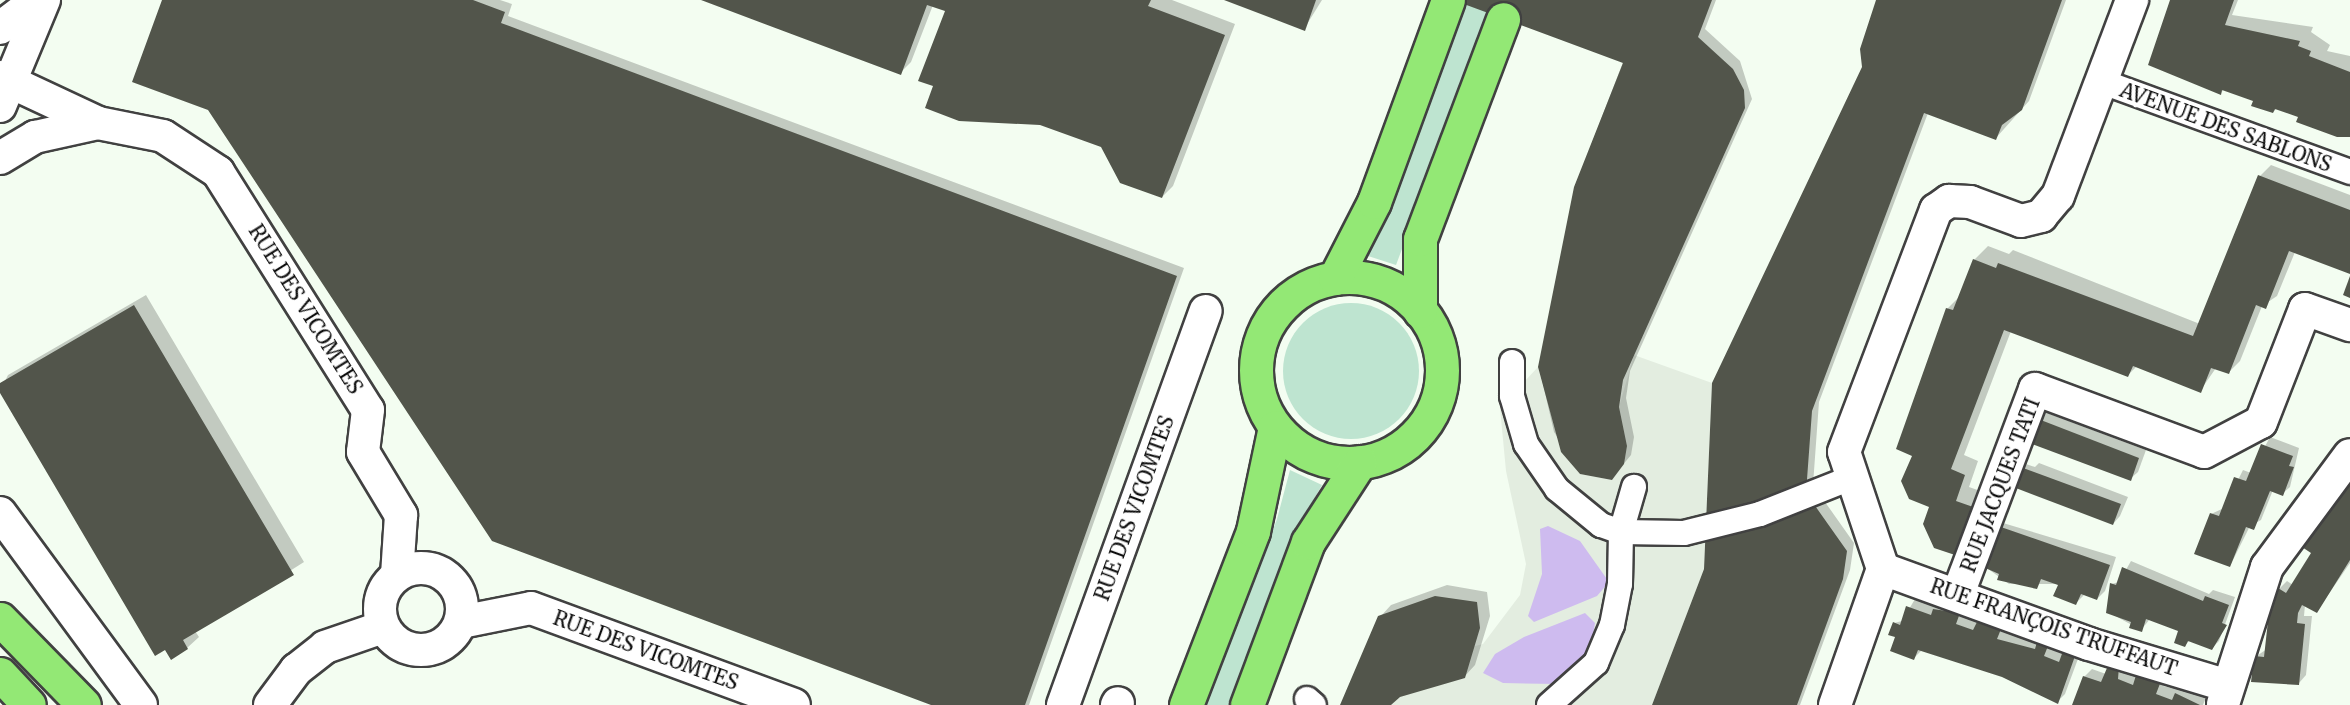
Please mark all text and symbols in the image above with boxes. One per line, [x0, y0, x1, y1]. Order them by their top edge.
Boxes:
street label: AVENUE DES SABLONS [2117, 78, 2335, 176]
street label: RUE DES VICOMTES [244, 220, 368, 398]
street label: RUE JACQUES TATI [1956, 394, 2044, 576]
street label: RUE DES VICOMTES [1089, 412, 1179, 604]
street label: RUE FRANÇOIS TRUFFAUT [1927, 573, 2181, 681]
street label: RUE DES VICOMTES [550, 605, 742, 695]

